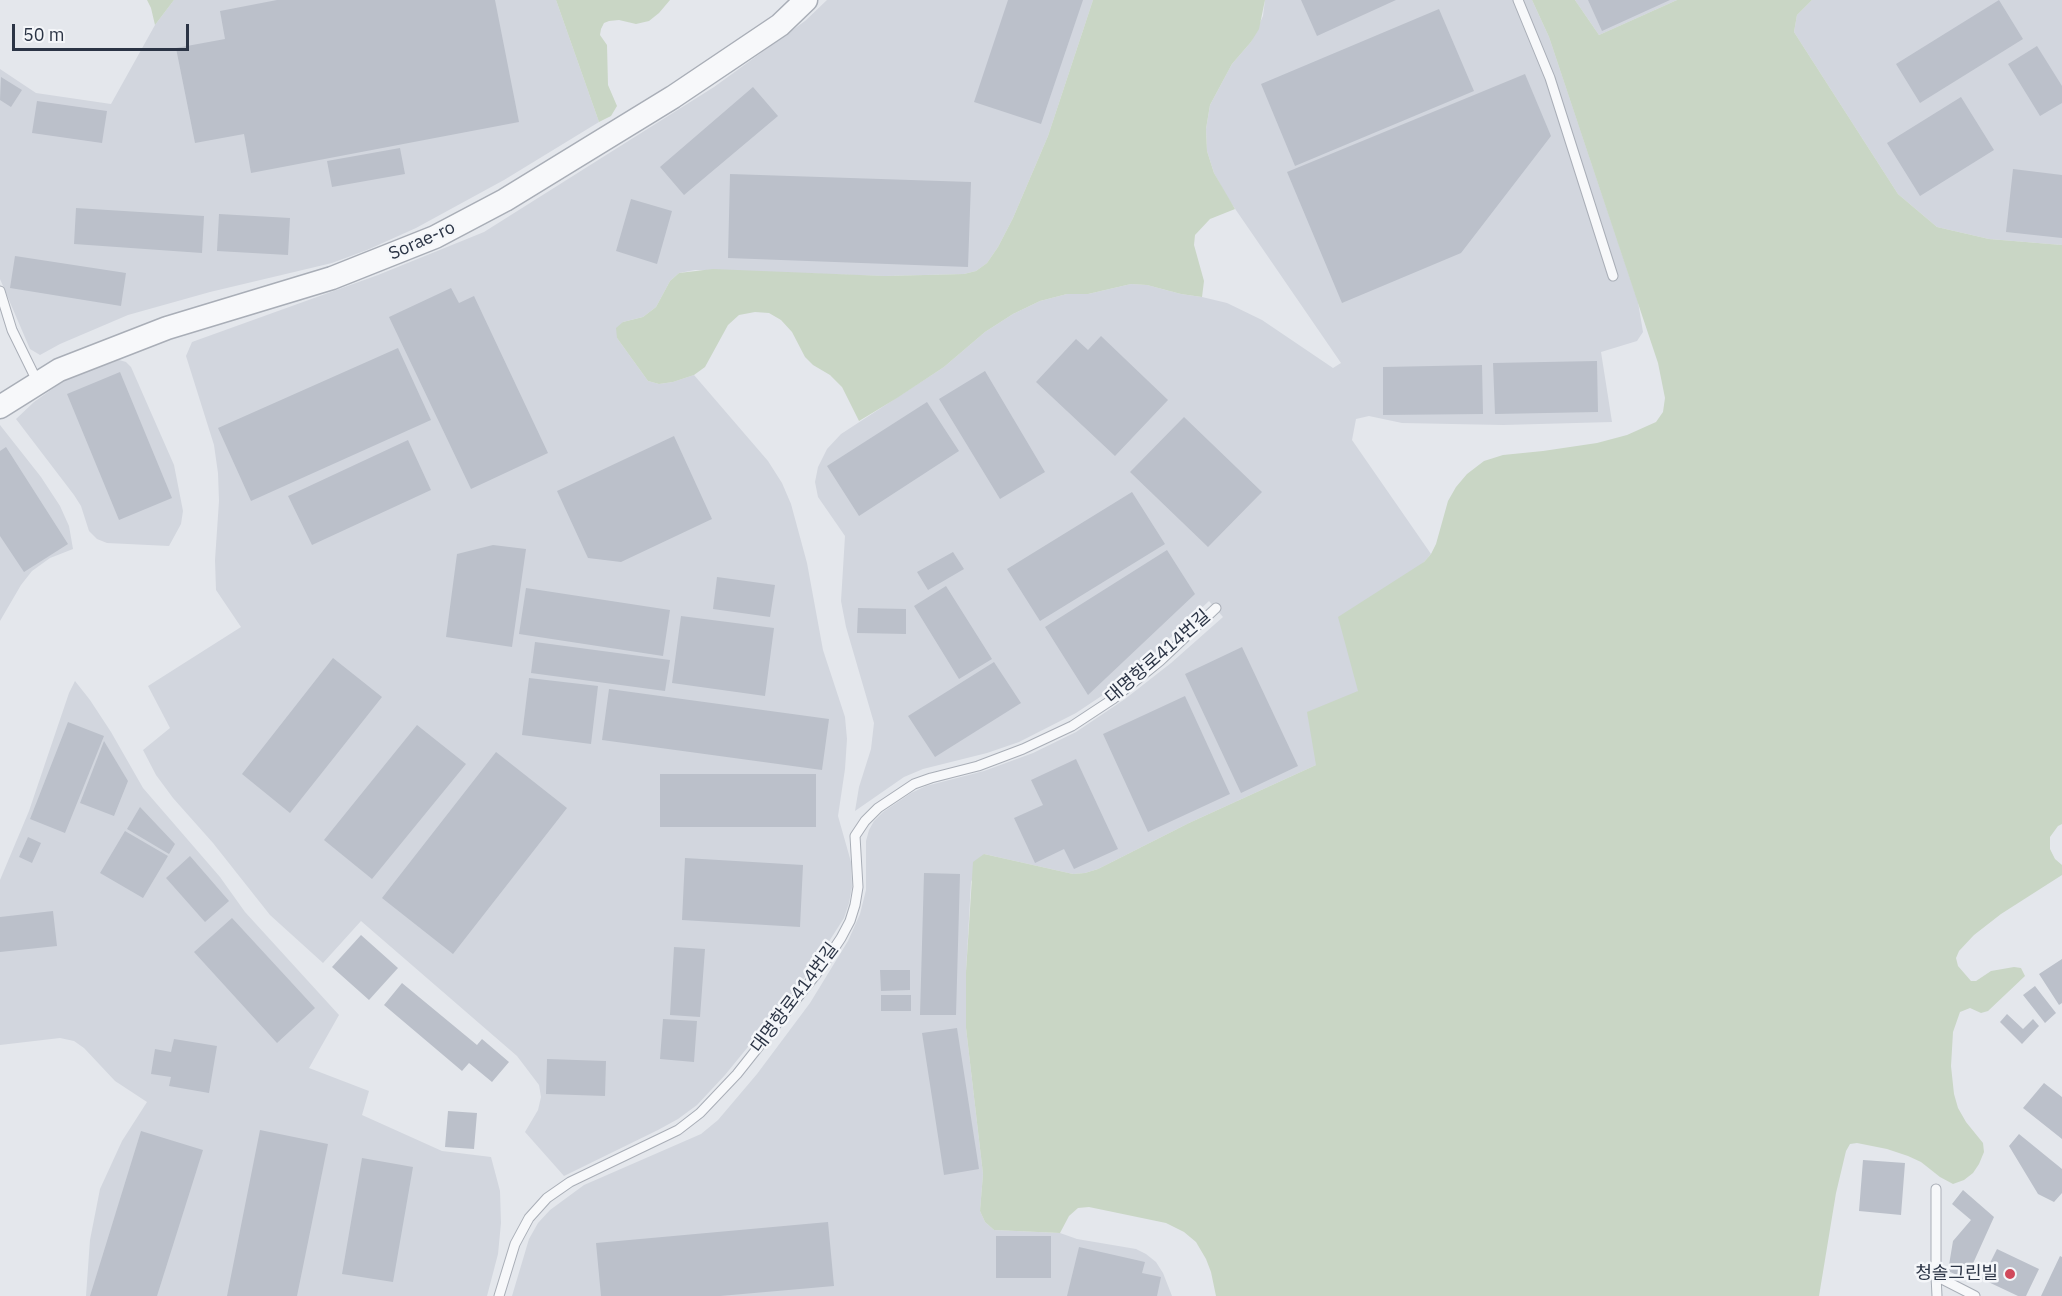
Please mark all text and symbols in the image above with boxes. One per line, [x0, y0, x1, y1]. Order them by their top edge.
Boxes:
scale bar [15, 12, 192, 50]
text: 50 m [23, 23, 65, 46]
street label: Sorae-ro [385, 217, 459, 265]
street label: 대명항로414번길 [1101, 606, 1215, 708]
street label: 대명항로414번길 [747, 939, 843, 1057]
place label: 청솔그린빌 [1915, 1263, 1998, 1285]
marker: 청솔그린빌 [2003, 1267, 2017, 1281]

